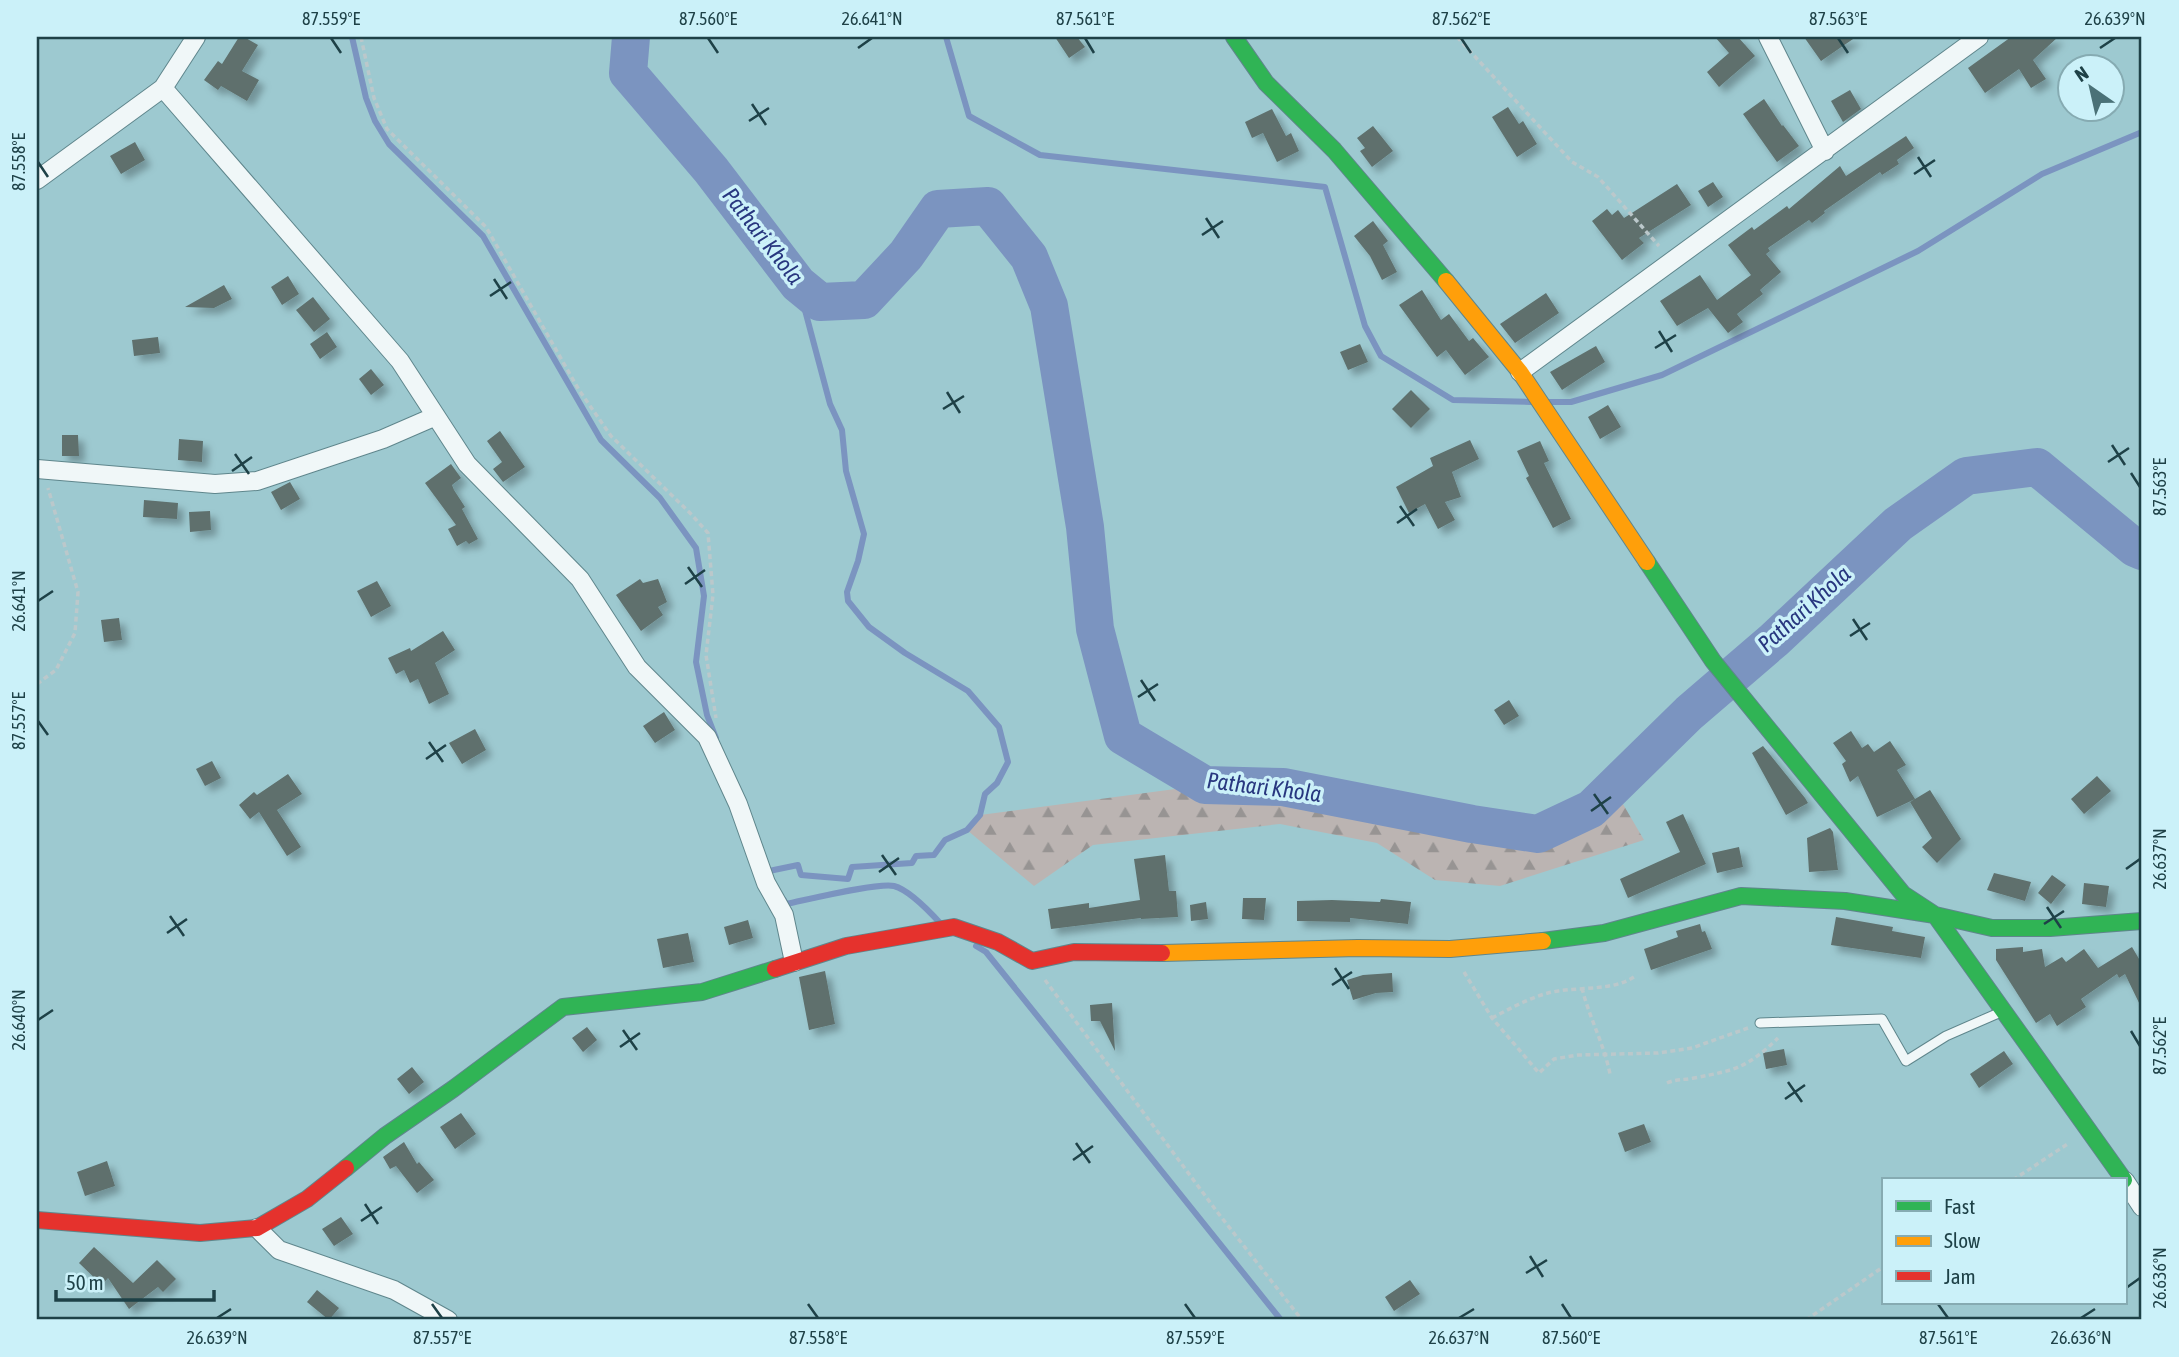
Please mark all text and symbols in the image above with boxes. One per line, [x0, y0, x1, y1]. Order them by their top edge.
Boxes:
text: 87.559°E [302, 8, 360, 29]
text: 87.560°E [679, 8, 737, 29]
text: 26.641°N [841, 8, 903, 29]
text: 87.561°E [1056, 8, 1114, 29]
text: 87.562°E [1432, 8, 1490, 29]
text: 87.563°E [1809, 8, 1867, 29]
text: 26.639°N [2084, 8, 2146, 29]
north arrow [2056, 52, 2126, 122]
text: N [2071, 62, 2092, 86]
text: 87.558°E [8, 133, 29, 191]
water label: Pathari Khola [717, 183, 809, 290]
text: 87.563°E [2149, 458, 2170, 516]
water label: Pathari Khola [1753, 561, 1856, 657]
text: 26.641°N [8, 570, 29, 632]
text: 87.557°E [8, 692, 29, 750]
water label: Pathari Khola [1205, 767, 1323, 807]
text: 26.637°N [2149, 828, 2170, 890]
text: 26.640°N [8, 989, 29, 1051]
text: 87.562°E [2149, 1017, 2170, 1075]
legend [1882, 1178, 2126, 1304]
text: Fast [1944, 1194, 1975, 1218]
text: Slow [1944, 1228, 1981, 1252]
text: 26.636°N [2149, 1247, 2170, 1309]
scale bar [56, 1259, 214, 1303]
text: Jam [1944, 1264, 1976, 1288]
text: 50 m [66, 1270, 104, 1294]
text: 26.639°N [186, 1327, 248, 1348]
text: 87.557°E [413, 1327, 471, 1348]
text: 87.558°E [789, 1327, 847, 1348]
text: 87.559°E [1166, 1327, 1224, 1348]
text: 26.637°N [1428, 1327, 1490, 1348]
text: 87.560°E [1542, 1327, 1600, 1348]
text: 87.561°E [1919, 1327, 1977, 1348]
text: 26.636°N [2050, 1327, 2112, 1348]

